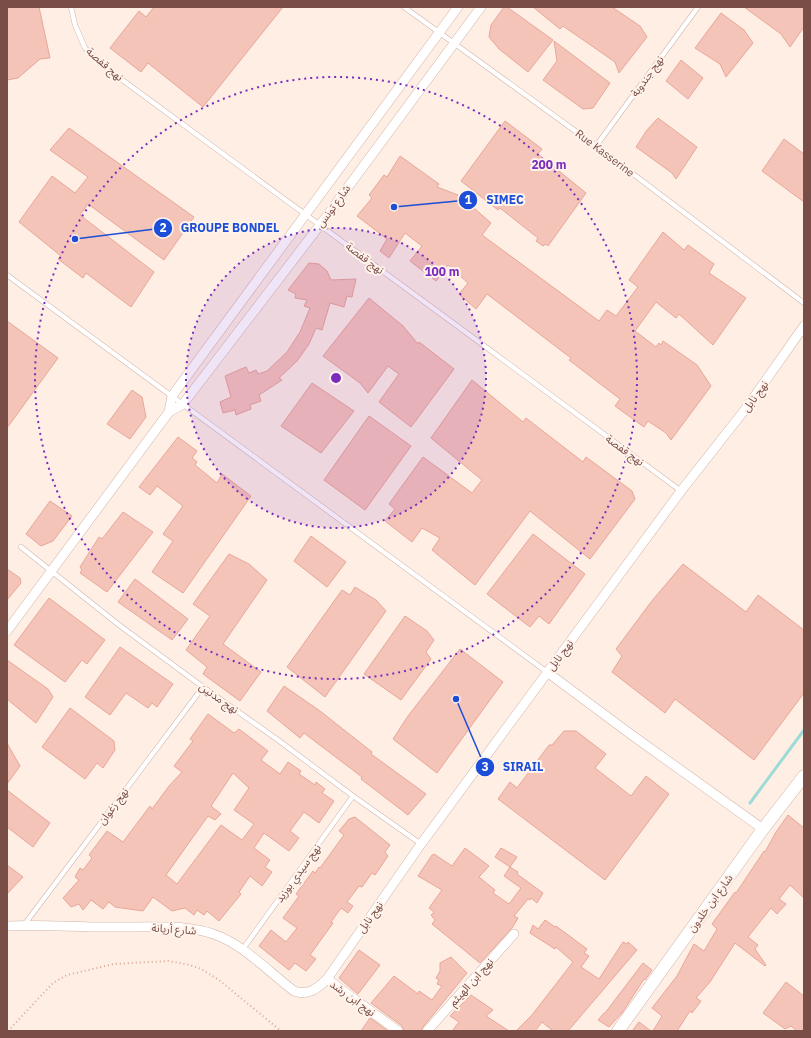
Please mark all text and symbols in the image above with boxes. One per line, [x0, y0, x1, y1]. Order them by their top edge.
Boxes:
street label: نهج قفصة [83, 44, 126, 85]
street label: نهج جندوبة [627, 53, 667, 100]
street label: Rue Kasserine [573, 126, 637, 180]
text: 200 m [531, 157, 567, 172]
street label: شارع تونس [313, 182, 354, 231]
callout: SIMEC [458, 188, 532, 212]
text: 1 [464, 192, 472, 207]
text: SIMEC [486, 192, 524, 207]
callout: GROUPE BONDEL [153, 216, 288, 240]
text: 2 [159, 220, 167, 235]
text: GROUPE BONDEL [181, 220, 279, 235]
street label: نهج قفصة [342, 239, 387, 278]
text: 100 m [424, 264, 460, 279]
centre of rings [329, 371, 343, 385]
street label: نهج نابل [739, 378, 772, 415]
street label: نهج قفصة [602, 431, 647, 470]
street label: نهج نابل [544, 637, 577, 674]
street label: نهج مدنين [196, 679, 241, 717]
callout: SIRAIL [475, 755, 552, 779]
text: 3 [481, 759, 489, 774]
text: SIRAIL [503, 759, 543, 774]
street label: نهج زغوان [94, 785, 132, 828]
street label: نهج سيدي بوزيد [272, 841, 326, 906]
street label: شارع ابن خلدون [684, 871, 737, 935]
street label: نهج نابل [354, 898, 387, 936]
street label: شارع أريانة [151, 920, 197, 939]
street label: نهج ابن الهيثم [446, 955, 498, 1010]
street label: نهج ابن رشد [327, 977, 378, 1020]

